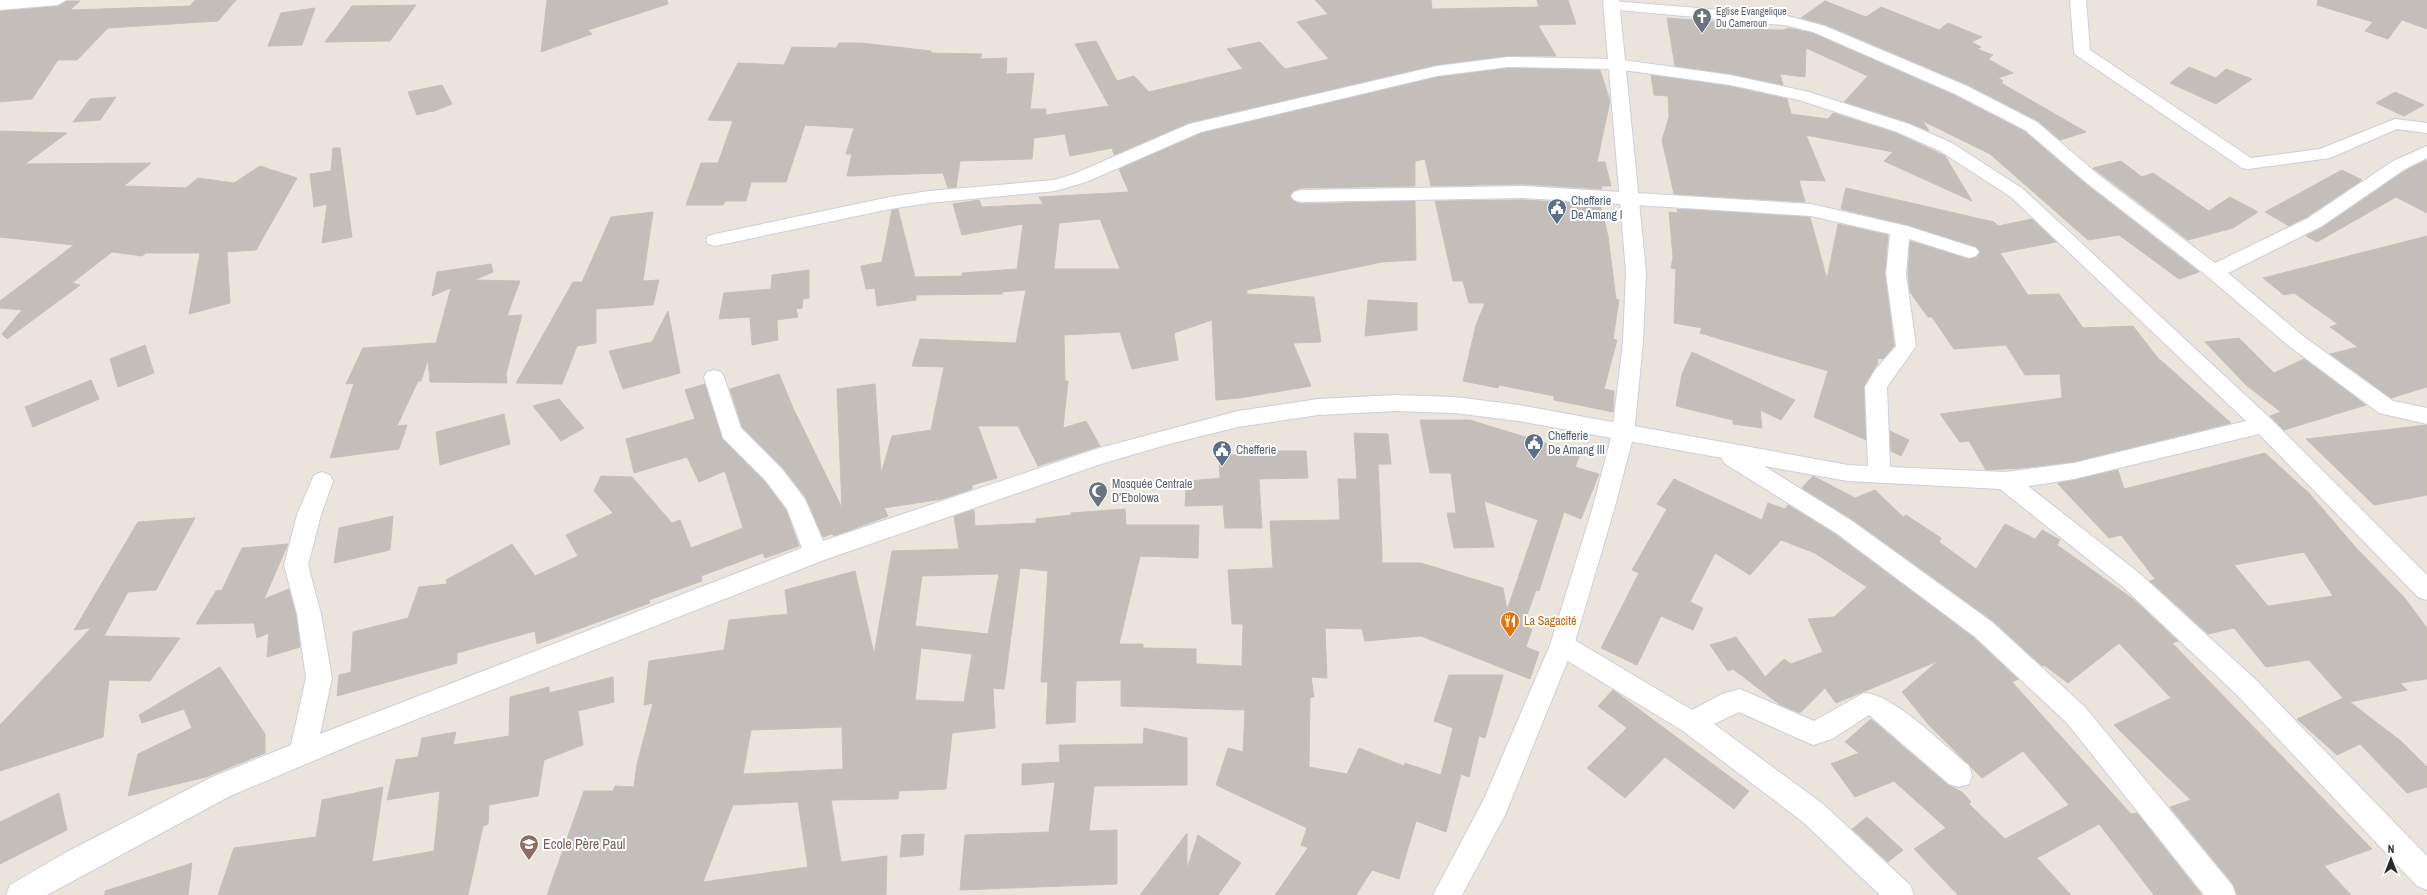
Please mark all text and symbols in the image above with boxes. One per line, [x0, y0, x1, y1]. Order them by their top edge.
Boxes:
place label: Eglise Evangelique Du Cameroun [1716, 5, 1787, 30]
church icon: Eglise Evangelique Du Cameroun [1691, 6, 1713, 34]
place label: Chefferie De Amang I [1571, 193, 1622, 223]
public building icon: Chefferie De Amang I [1546, 197, 1568, 225]
place label: Chefferie De Amang III [1548, 428, 1605, 458]
public building icon: Chefferie De Amang III [1523, 432, 1545, 460]
public building icon: Chefferie [1211, 439, 1233, 467]
place label: Chefferie [1236, 442, 1276, 458]
place label: Mosquée Centrale D’Ebolowa [1112, 476, 1192, 506]
mosque icon: Mosquée Centrale D’Ebolowa [1087, 480, 1109, 508]
restaurant icon: La Sagacité [1499, 610, 1521, 638]
place label: La Sagacité [1524, 613, 1577, 629]
school or university icon: Ecole Père Paul [518, 833, 540, 861]
place label: Ecole Père Paul [543, 835, 625, 853]
north arrow [2371, 839, 2411, 879]
text: N [2388, 842, 2394, 856]

